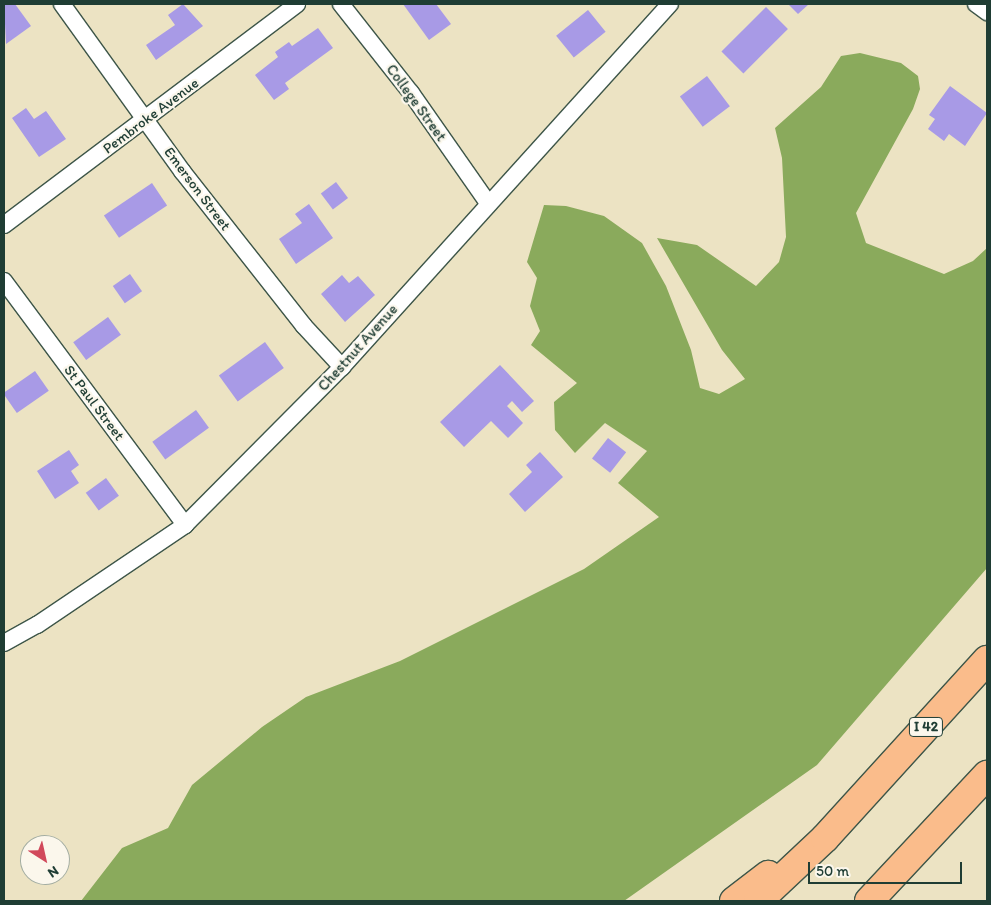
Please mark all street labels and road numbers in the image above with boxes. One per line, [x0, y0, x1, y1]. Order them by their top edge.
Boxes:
street label: College Street [382, 61, 450, 145]
street label: Pembroke Avenue [100, 74, 202, 158]
street label: Emerson Street [160, 144, 234, 234]
street label: Chestnut Avenue [315, 301, 401, 395]
street label: St Paul Street [60, 362, 128, 444]
road number: I 42 [908, 716, 944, 739]

